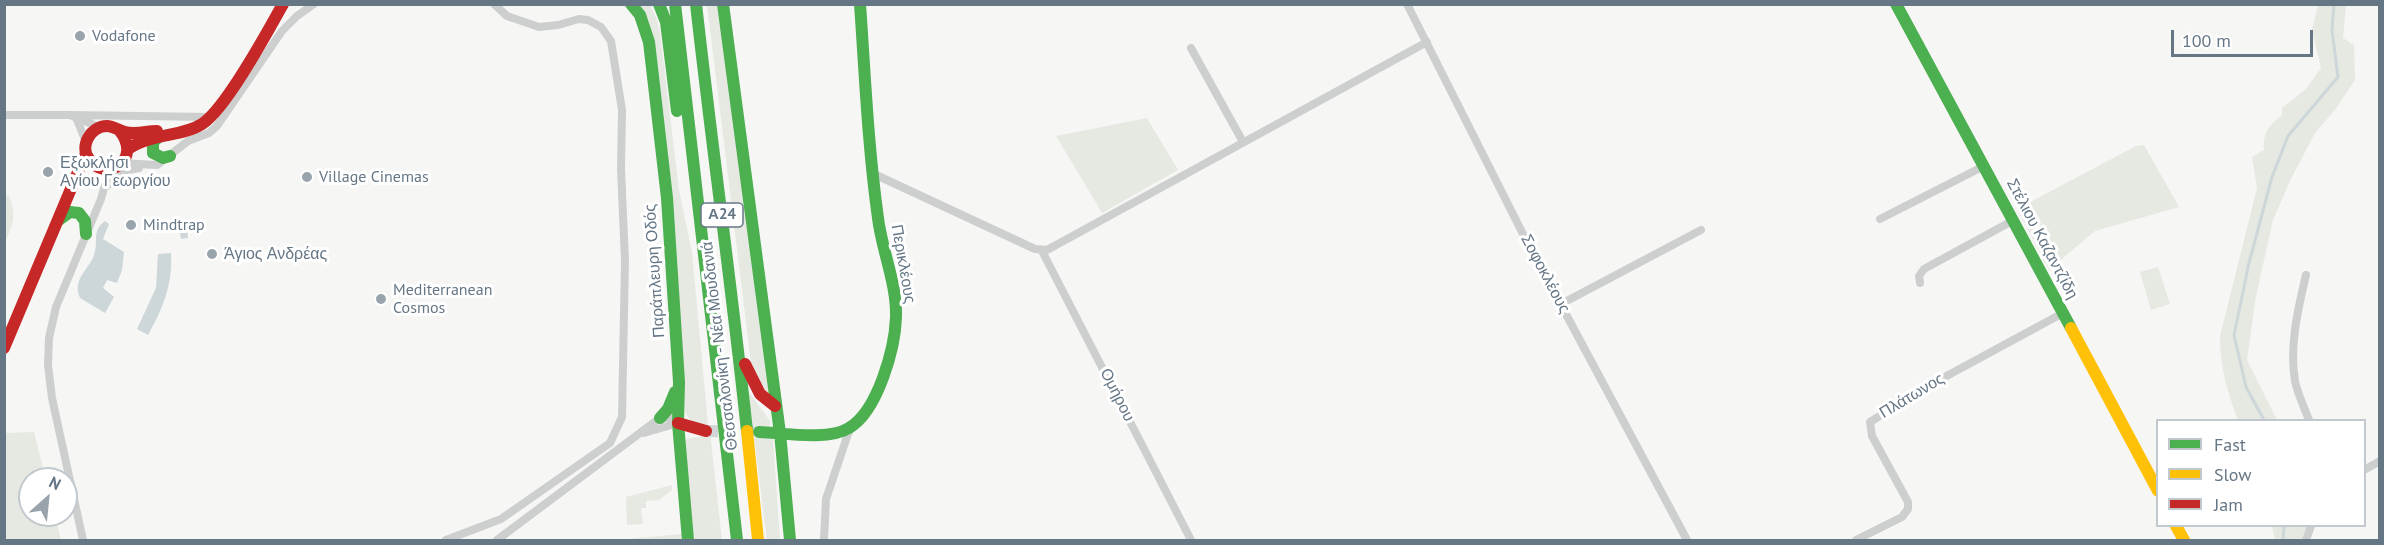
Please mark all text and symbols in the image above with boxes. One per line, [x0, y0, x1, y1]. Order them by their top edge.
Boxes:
scale bar [2174, 18, 2316, 56]
place label: Vodafone [92, 26, 156, 46]
marker: Vodafone [73, 29, 87, 43]
text: 100 m [2182, 29, 2231, 52]
place label: Εξωκλήσι Αγίου Γεωργίου [60, 153, 171, 191]
marker: Εξωκλήσι Αγίου Γεωργίου [41, 165, 55, 179]
place label: Village Cinemas [319, 167, 429, 187]
marker: Village Cinemas [300, 170, 314, 184]
street label: Στέλιου Καζαντζίδη [2002, 176, 2082, 302]
road number: Α24 [701, 203, 743, 227]
street label: Παράπλευρη Οδός [641, 204, 669, 338]
place label: Mindtrap [143, 215, 205, 235]
marker: Mindtrap [124, 218, 138, 232]
street label: Περικλέους [887, 223, 919, 305]
street label: Σοφοκλέους [1516, 231, 1574, 317]
street label: Θεσσαλονίκη - Νέα Μουδανιά [698, 241, 742, 451]
place label: Άγιος Ανδρέας [224, 244, 327, 264]
marker: Άγιος Ανδρέας [205, 247, 219, 261]
place label: Mediterranean Cosmos [393, 280, 492, 318]
marker: Mediterranean Cosmos [374, 292, 388, 306]
street label: Ομήρου [1096, 365, 1138, 425]
street label: Πλάτωνος [1876, 369, 1948, 423]
legend [2156, 419, 2366, 527]
text: Fast [2214, 433, 2246, 456]
text: Slow [2214, 463, 2252, 486]
north arrow [18, 467, 78, 527]
text: N [46, 471, 64, 494]
text: Jam [2214, 493, 2243, 516]

